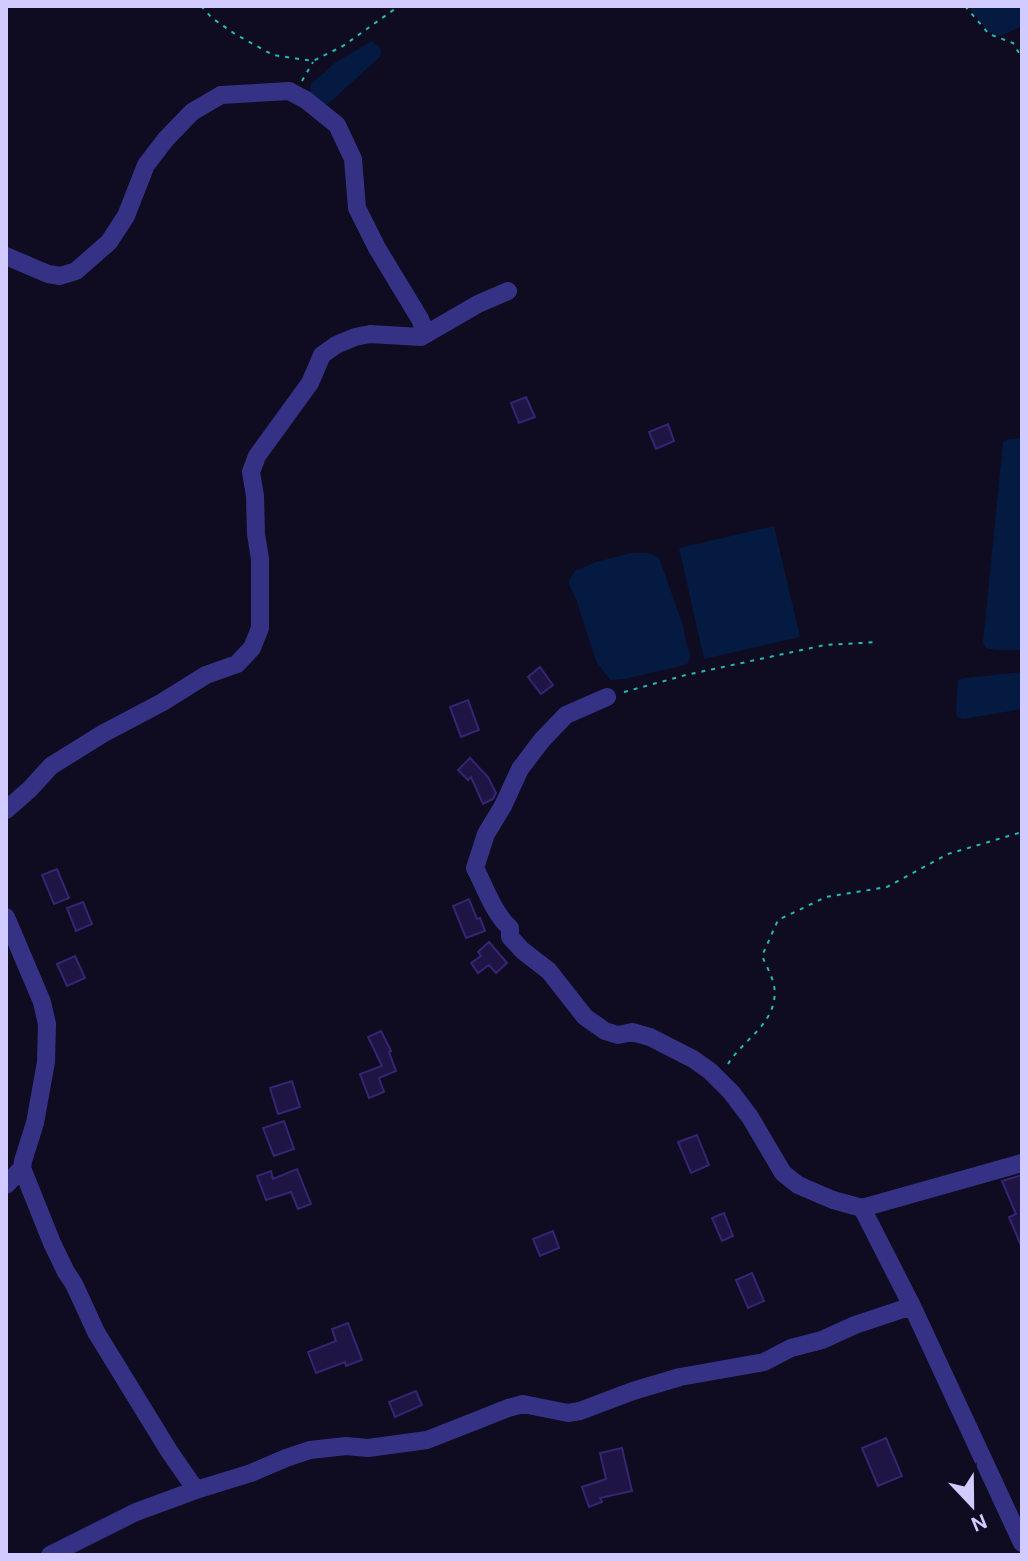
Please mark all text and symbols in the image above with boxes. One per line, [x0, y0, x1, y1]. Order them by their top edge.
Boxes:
north arrow [932, 1465, 1012, 1545]
text: N [967, 1508, 991, 1538]

